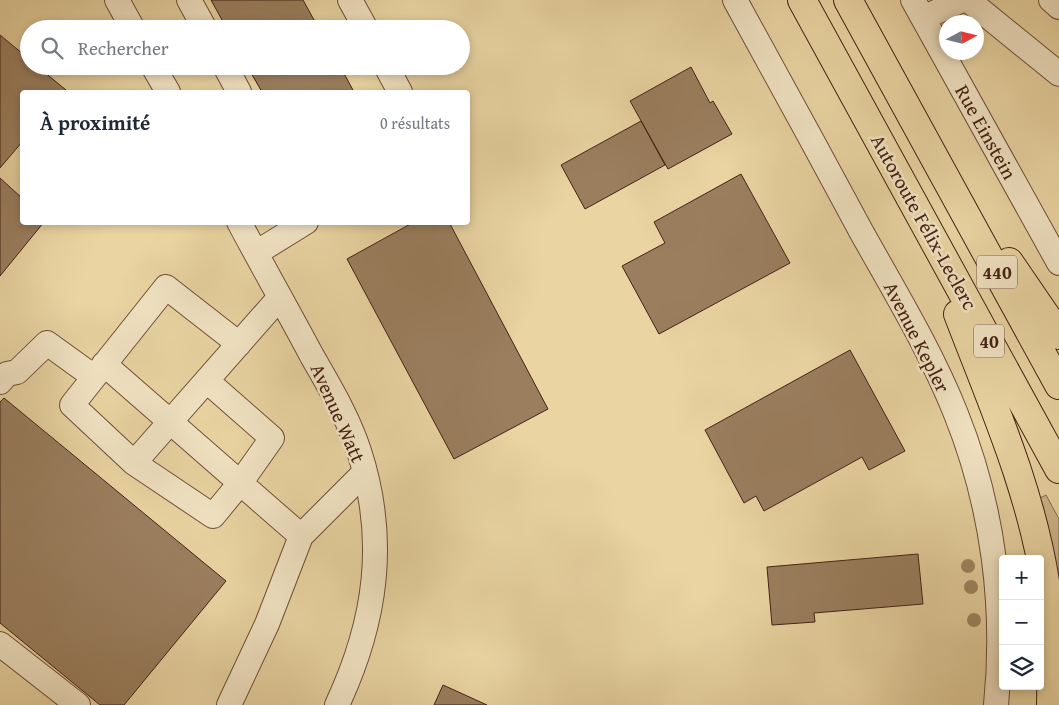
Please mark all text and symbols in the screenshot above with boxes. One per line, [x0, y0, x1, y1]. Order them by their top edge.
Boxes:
north arrow [939, 15, 984, 60]
search box [20, 20, 470, 75]
icon: search [38, 34, 66, 62]
text: Rechercher [78, 34, 169, 62]
street label: Rue Einstein [948, 79, 1024, 184]
text: À proximité [40, 107, 150, 138]
text: 0 résultats [380, 111, 450, 135]
street label: Autoroute Félix-Leclerc [864, 129, 985, 315]
road number: 440 [977, 256, 1017, 288]
street label: Avenue Kepler [877, 276, 958, 397]
road number: 40 [974, 324, 1004, 358]
street label: Avenue Watt [304, 359, 373, 467]
map controls [999, 555, 1044, 690]
button: + [999, 555, 1044, 600]
button: − [999, 600, 1044, 645]
button: layers [999, 645, 1044, 690]

